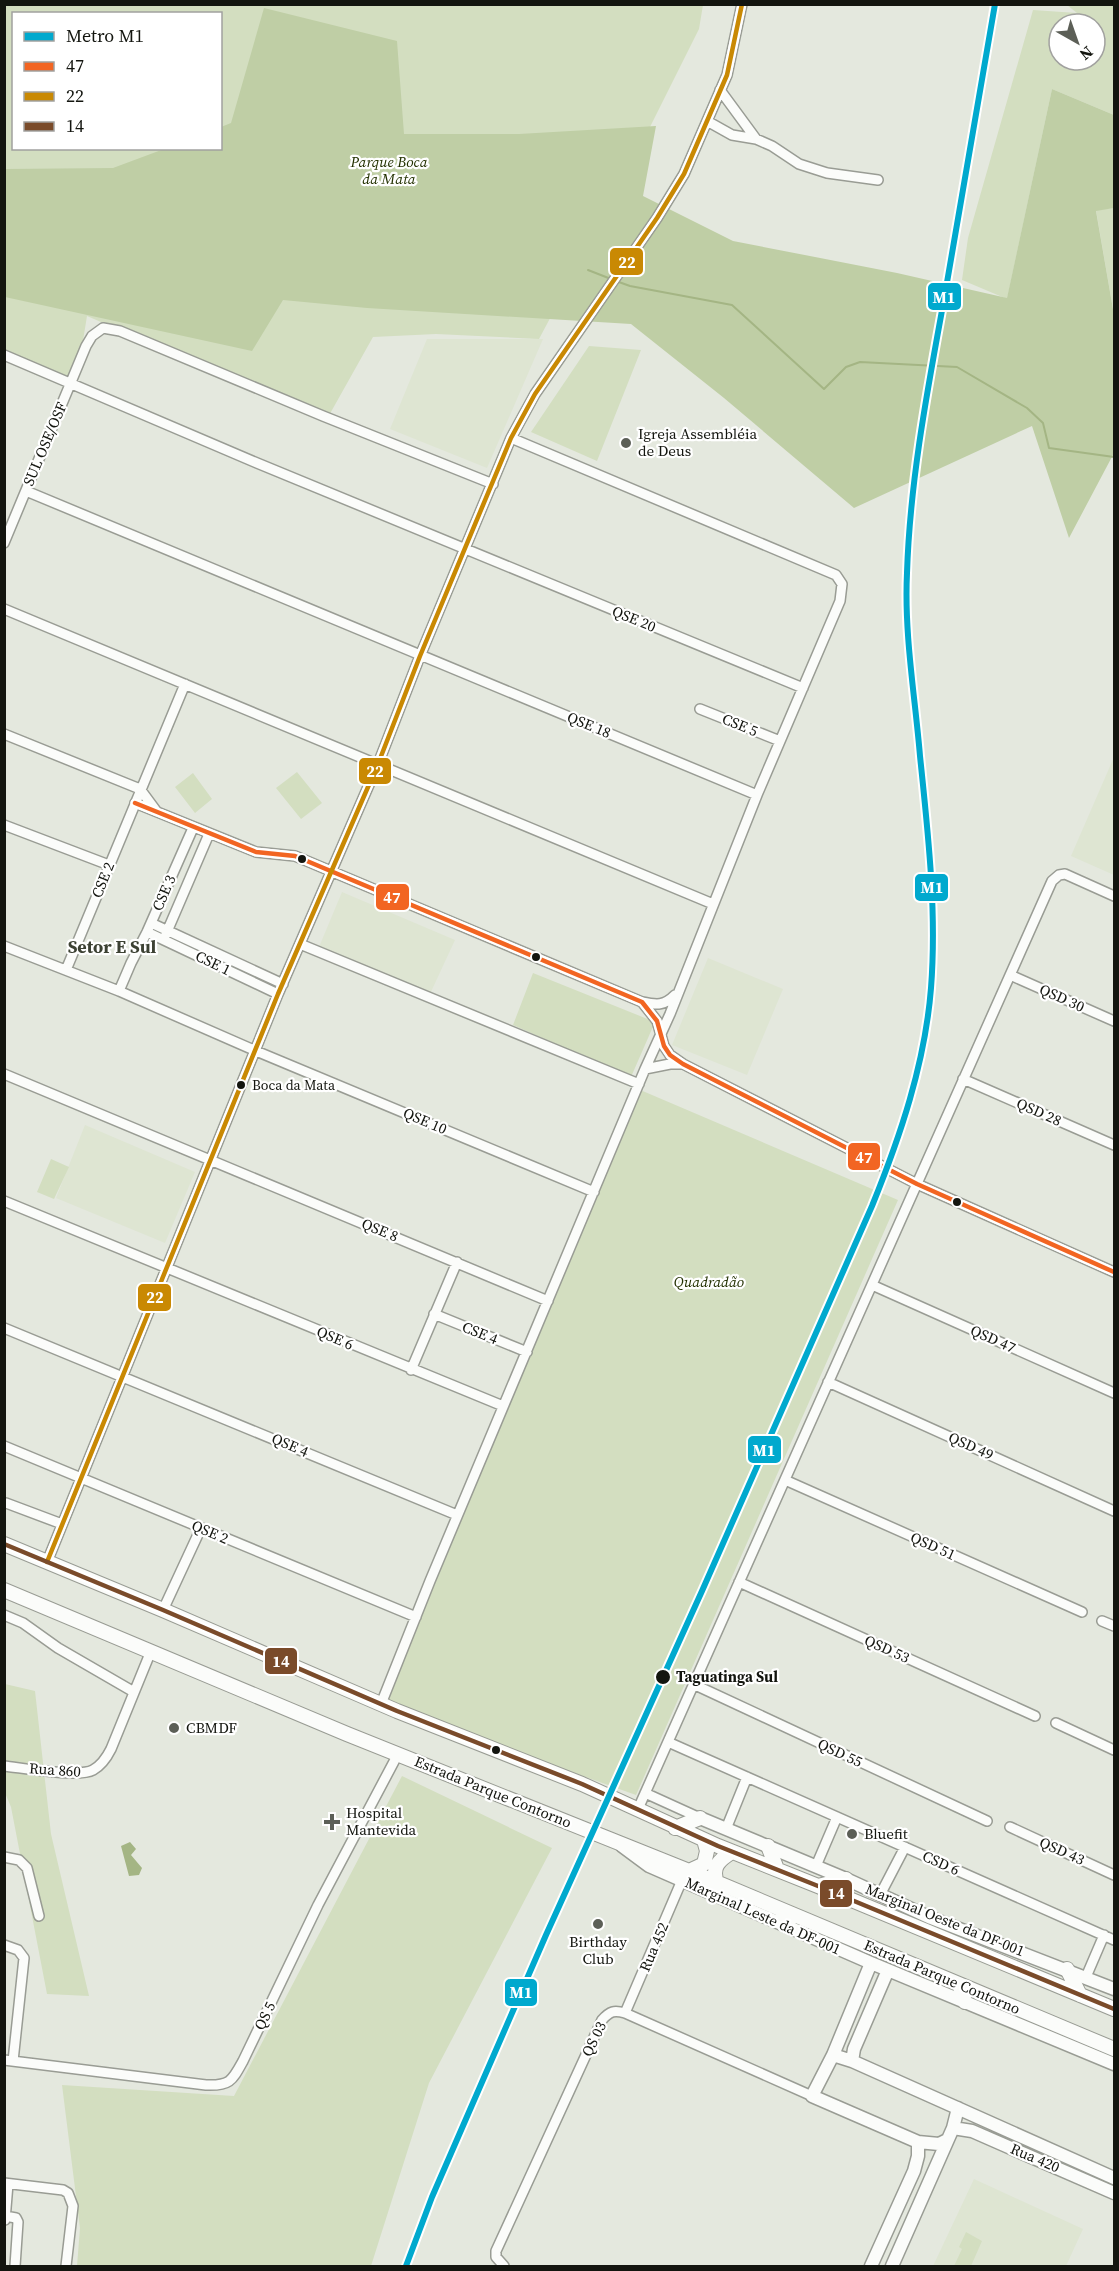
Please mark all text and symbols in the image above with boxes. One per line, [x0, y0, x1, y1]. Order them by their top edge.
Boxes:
legend [12, 12, 222, 150]
north arrow [1047, 12, 1107, 72]
text: Metro M1 [66, 23, 144, 48]
text: N [1075, 41, 1098, 66]
text: 47 [66, 53, 84, 78]
text: 22 [66, 83, 84, 108]
text: 14 [66, 113, 84, 138]
park label: Parque Boca da Mata [349, 151, 428, 189]
line badge: 22 [609, 247, 644, 276]
text: 22 [618, 251, 636, 273]
line badge: M1 [927, 282, 962, 311]
text: M1 [932, 286, 956, 308]
street label: SUL OSE/OSF [17, 398, 72, 489]
place label: Igreja Assembléia de Deus [638, 423, 757, 461]
marker: Igreja Assembléia de Deus [619, 436, 633, 450]
street label: QSE 20 [609, 600, 659, 637]
street label: QSE 18 [564, 706, 614, 743]
street label: CSE 5 [719, 708, 761, 741]
line badge: 22 [358, 757, 392, 785]
text: 22 [366, 760, 384, 782]
unlabelled marker [296, 853, 308, 865]
street label: CSE 2 [86, 859, 119, 901]
street label: CSE 3 [147, 872, 180, 914]
line badge: M1 [914, 873, 949, 902]
text: M1 [920, 876, 944, 898]
line badge: 47 [375, 883, 410, 911]
text: 47 [383, 886, 401, 908]
district label: Setor E Sul [68, 934, 157, 959]
street label: CSE 1 [192, 945, 234, 980]
unlabelled marker [530, 951, 542, 963]
street label: QSD 30 [1036, 978, 1088, 1017]
place label: Boca da Mata [252, 1075, 336, 1095]
marker: Boca da Mata [235, 1079, 247, 1091]
street label: QSD 28 [1013, 1092, 1065, 1131]
street label: QSE 10 [400, 1102, 450, 1139]
line badge: 47 [847, 1142, 881, 1171]
text: 47 [855, 1146, 873, 1168]
unlabelled marker [951, 1196, 963, 1208]
street label: QSE 8 [359, 1213, 402, 1246]
park label: Quadradão [674, 1271, 744, 1292]
line badge: 22 [137, 1283, 172, 1312]
text: 22 [146, 1286, 164, 1308]
street label: CSE 4 [459, 1316, 502, 1349]
street label: QSD 47 [967, 1319, 1019, 1358]
street label: QSE 6 [314, 1320, 357, 1355]
street label: QSD 49 [945, 1426, 997, 1465]
street label: QSE 4 [269, 1427, 312, 1462]
line badge: M1 [747, 1435, 782, 1464]
text: M1 [752, 1439, 776, 1461]
street label: QSE 2 [189, 1514, 232, 1549]
street label: QSD 51 [907, 1526, 959, 1565]
street label: QSD 53 [861, 1629, 913, 1668]
line badge: 14 [264, 1647, 298, 1675]
text: 14 [272, 1650, 290, 1672]
place label: Taguatinga Sul [676, 1666, 778, 1687]
marker: Taguatinga Sul [654, 1668, 672, 1686]
place label: CBMDF [186, 1717, 237, 1738]
marker: CBMDF [167, 1721, 181, 1735]
street label: QSD 55 [814, 1733, 866, 1772]
unlabelled marker [490, 1744, 502, 1756]
street label: Estrada Parque Contorno [411, 1750, 575, 1833]
street label: Rua 860 [28, 1757, 82, 1782]
place label: Hospital Mantevida [346, 1802, 417, 1840]
marker: Hospital Mantevida [323, 1813, 341, 1831]
place label: Bluefit [864, 1823, 908, 1844]
marker: Bluefit [845, 1827, 859, 1841]
street label: QSD 43 [1036, 1831, 1088, 1870]
street label: CSD 6 [919, 1845, 963, 1880]
street label: Marginal Leste da DF-001 [682, 1872, 844, 1959]
street label: Marginal Oeste da DF-001 [862, 1878, 1028, 1961]
line badge: 14 [819, 1879, 853, 1908]
text: 14 [827, 1882, 845, 1904]
marker: Birthday Club [591, 1917, 605, 1931]
street label: Rua 452 [634, 1919, 673, 1975]
place label: Birthday Club [569, 1931, 627, 1969]
street label: Estrada Parque Contorno [861, 1934, 1024, 2019]
line badge: M1 [504, 1978, 538, 2007]
text: M1 [509, 1981, 533, 2003]
street label: QS 5 [249, 1998, 280, 2034]
street label: QS 03 [576, 2018, 611, 2060]
street label: Rua 420 [1007, 2138, 1063, 2177]

